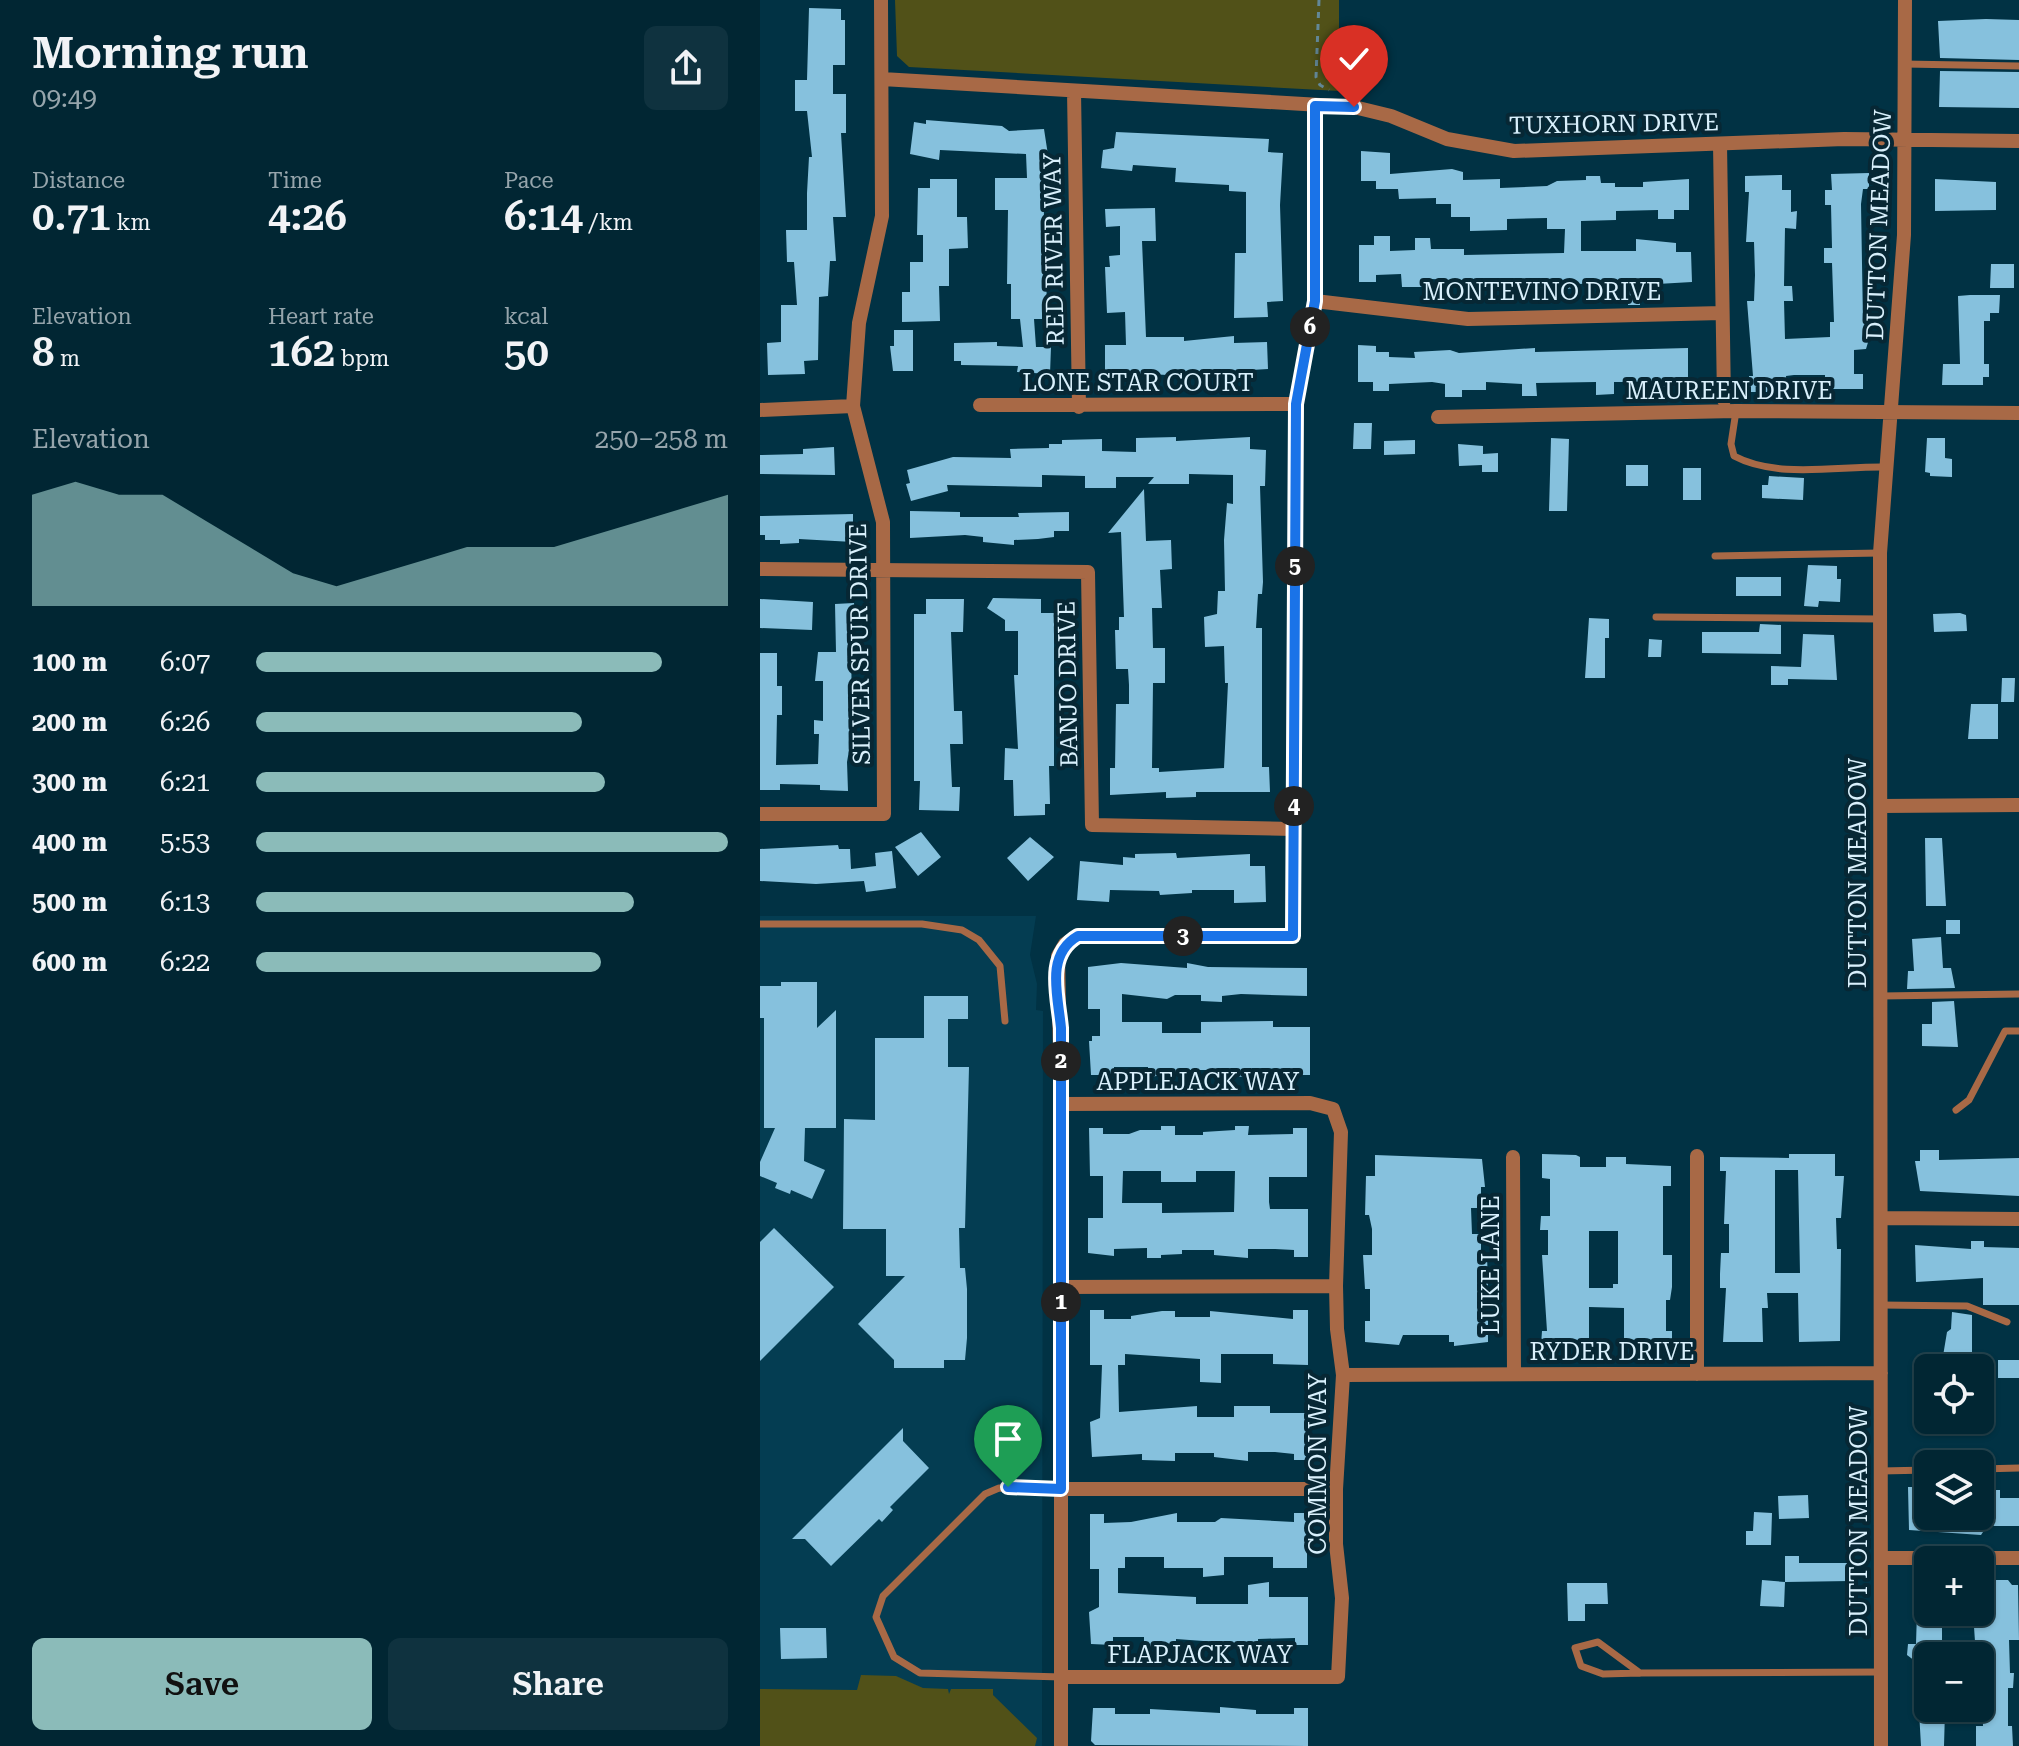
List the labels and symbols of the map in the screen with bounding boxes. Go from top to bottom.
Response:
pin [1320,25,1388,107]
street label: TUXHORN DRIVE [1509,108,1719,140]
street label: DUTTON MEADOW [1861,109,1897,341]
street label: RED RIVER WAY [1038,152,1070,346]
street label: MONTEVINO DRIVE [1423,278,1661,306]
pin: 6 [1290,307,1330,347]
street label: LONE STAR COURT [1022,369,1254,397]
street label: MAUREEN DRIVE [1625,377,1833,405]
street label: SILVER SPUR DRIVE [844,523,876,765]
pin: 5 [1275,546,1315,586]
street label: BANJO DRIVE [1053,601,1083,767]
street label: DUTTON MEADOW [1844,757,1872,988]
pin: 4 [1274,786,1314,826]
pin: 3 [1163,916,1203,956]
pin: 2 [1041,1041,1081,1081]
street label: APPLEJACK WAY [1097,1068,1300,1096]
street label: LUKE LANE [1477,1195,1505,1335]
pin: 1 [1041,1282,1081,1322]
street label: RYDER DRIVE [1529,1338,1695,1366]
street label: COMMON WAY [1304,1373,1332,1555]
pin [974,1405,1042,1487]
street label: DUTTON MEADOW [1845,1405,1873,1636]
street label: FLAPJACK WAY [1107,1641,1293,1669]

